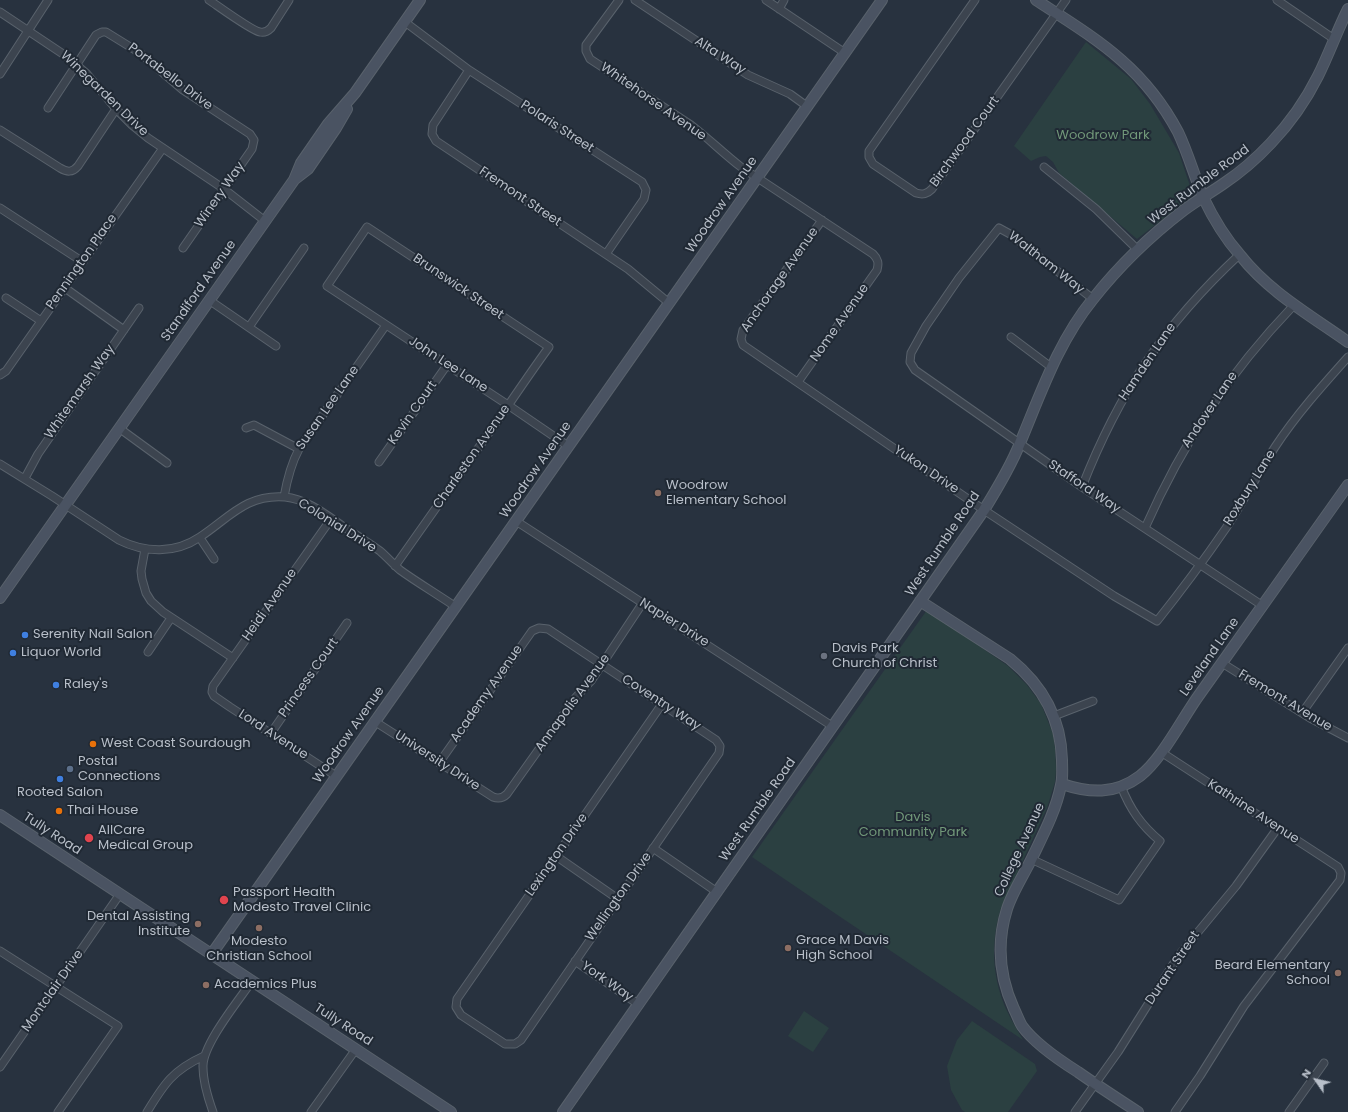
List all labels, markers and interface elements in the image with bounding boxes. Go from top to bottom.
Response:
street label: Alta Way [692,34,748,78]
street label: Portabello Drive [125,40,215,114]
street label: Winegarden Drive [57,48,151,140]
street label: Whitehorse Avenue [597,60,709,144]
street label: Birchwood Court [927,94,1003,190]
street label: Polaris Street [517,98,597,156]
park label: Woodrow Park [1056,128,1150,144]
street label: West Rumble Road [1145,142,1253,228]
street label: Woodrow Avenue [683,154,761,256]
street label: Winery Way [192,159,248,231]
street label: Fremont Street [476,164,564,230]
street label: Pennington Place [43,211,121,313]
street label: Anchorage Avenue [738,225,822,335]
street label: Waltham Way [1005,228,1087,298]
street label: Standiford Avenue [158,237,240,345]
street label: Brunswick Street [410,251,506,323]
street label: Nome Avenue [807,281,873,365]
street label: Hamden Lane [1116,320,1180,404]
street label: John Lee Lane [405,334,491,396]
street label: Whitemarsh Way [42,342,118,442]
street label: Susan Lee Lane [293,363,363,453]
street label: Andover Lane [1179,369,1241,451]
street label: Kevin Court [385,378,441,448]
street label: Charleston Avenue [430,402,514,512]
street label: Woodrow Avenue [497,419,575,521]
street label: Yukon Drive [890,442,962,498]
street label: Roxbury Lane [1221,447,1279,529]
street label: Stafford Way [1045,457,1123,517]
place label: Woodrow Elementary School [666,478,787,509]
marker: Woodrow Elementary School [653,488,663,498]
street label: West Rumble Road [902,489,984,599]
street label: Colonial Drive [295,496,379,556]
street label: Heidi Avenue [239,566,301,644]
street label: Napier Drive [636,595,712,651]
street label: Leveland Lane [1177,615,1243,699]
place label: Serenity Nail Salon [33,627,153,643]
marker: Serenity Nail Salon [20,630,30,640]
street label: Princess Court [276,635,342,721]
place label: Davis Park Church of Christ [832,641,937,672]
street label: Academy Avenue [448,642,526,746]
place label: Liquor World [21,645,101,661]
marker: Liquor World [8,648,18,658]
street label: Annapolis Avenue [532,651,614,755]
marker: Davis Park Church of Christ [819,651,829,661]
street label: Fremont Avenue [1235,667,1335,735]
street label: Coventry Way [619,672,703,734]
place label: Raley's [64,677,108,693]
marker: Raley's [51,680,61,690]
street label: Woodrow Avenue [310,684,388,786]
street label: Lord Avenue [235,707,311,763]
street label: University Drive [391,728,483,794]
place label: West Coast Sourdough [101,736,251,752]
marker: West Coast Sourdough [88,739,98,749]
place label: Postal Connections [78,754,160,785]
street label: West Rumble Road [716,755,800,865]
marker: Postal Connections [65,764,75,774]
marker: Rooted Salon [55,774,65,784]
street label: Kathrine Avenue [1204,776,1302,848]
place label: Rooted Salon [17,785,103,801]
street label: College Avenue [991,801,1049,899]
place label: Thai House [67,803,138,819]
marker: Thai House [54,806,64,816]
street label: Tully Road [20,809,84,859]
park label: Davis Community Park [859,810,967,841]
street label: Lexington Drive [523,811,591,899]
place label: AllCare Medical Group [98,823,193,854]
marker: AllCare Medical Group [83,832,95,844]
street label: Wellington Drive [583,850,655,944]
place label: Passport Health Modesto Travel Clinic [233,885,371,916]
marker: Passport Health Modesto Travel Clinic [218,894,230,906]
place label: Dental Assisting Institute [87,909,190,940]
marker: Dental Assisting Institute [193,919,203,929]
marker: Modesto Christian School [254,923,264,933]
street label: Durant Street [1143,928,1203,1008]
place label: Grace M Davis High School [796,933,889,964]
place label: Modesto Christian School [206,934,312,965]
marker: Grace M Davis High School [783,943,793,953]
street label: Montclair Drive [19,947,87,1035]
street label: York Way [578,958,636,1006]
place label: Beard Elementary School [1215,958,1330,989]
marker: Beard Elementary School [1333,968,1343,978]
place label: Academics Plus [214,977,317,993]
marker: Academics Plus [201,980,211,990]
street label: Tully Road [311,1000,375,1050]
north arrow [1296,1060,1336,1100]
text: N [1297,1065,1315,1081]

